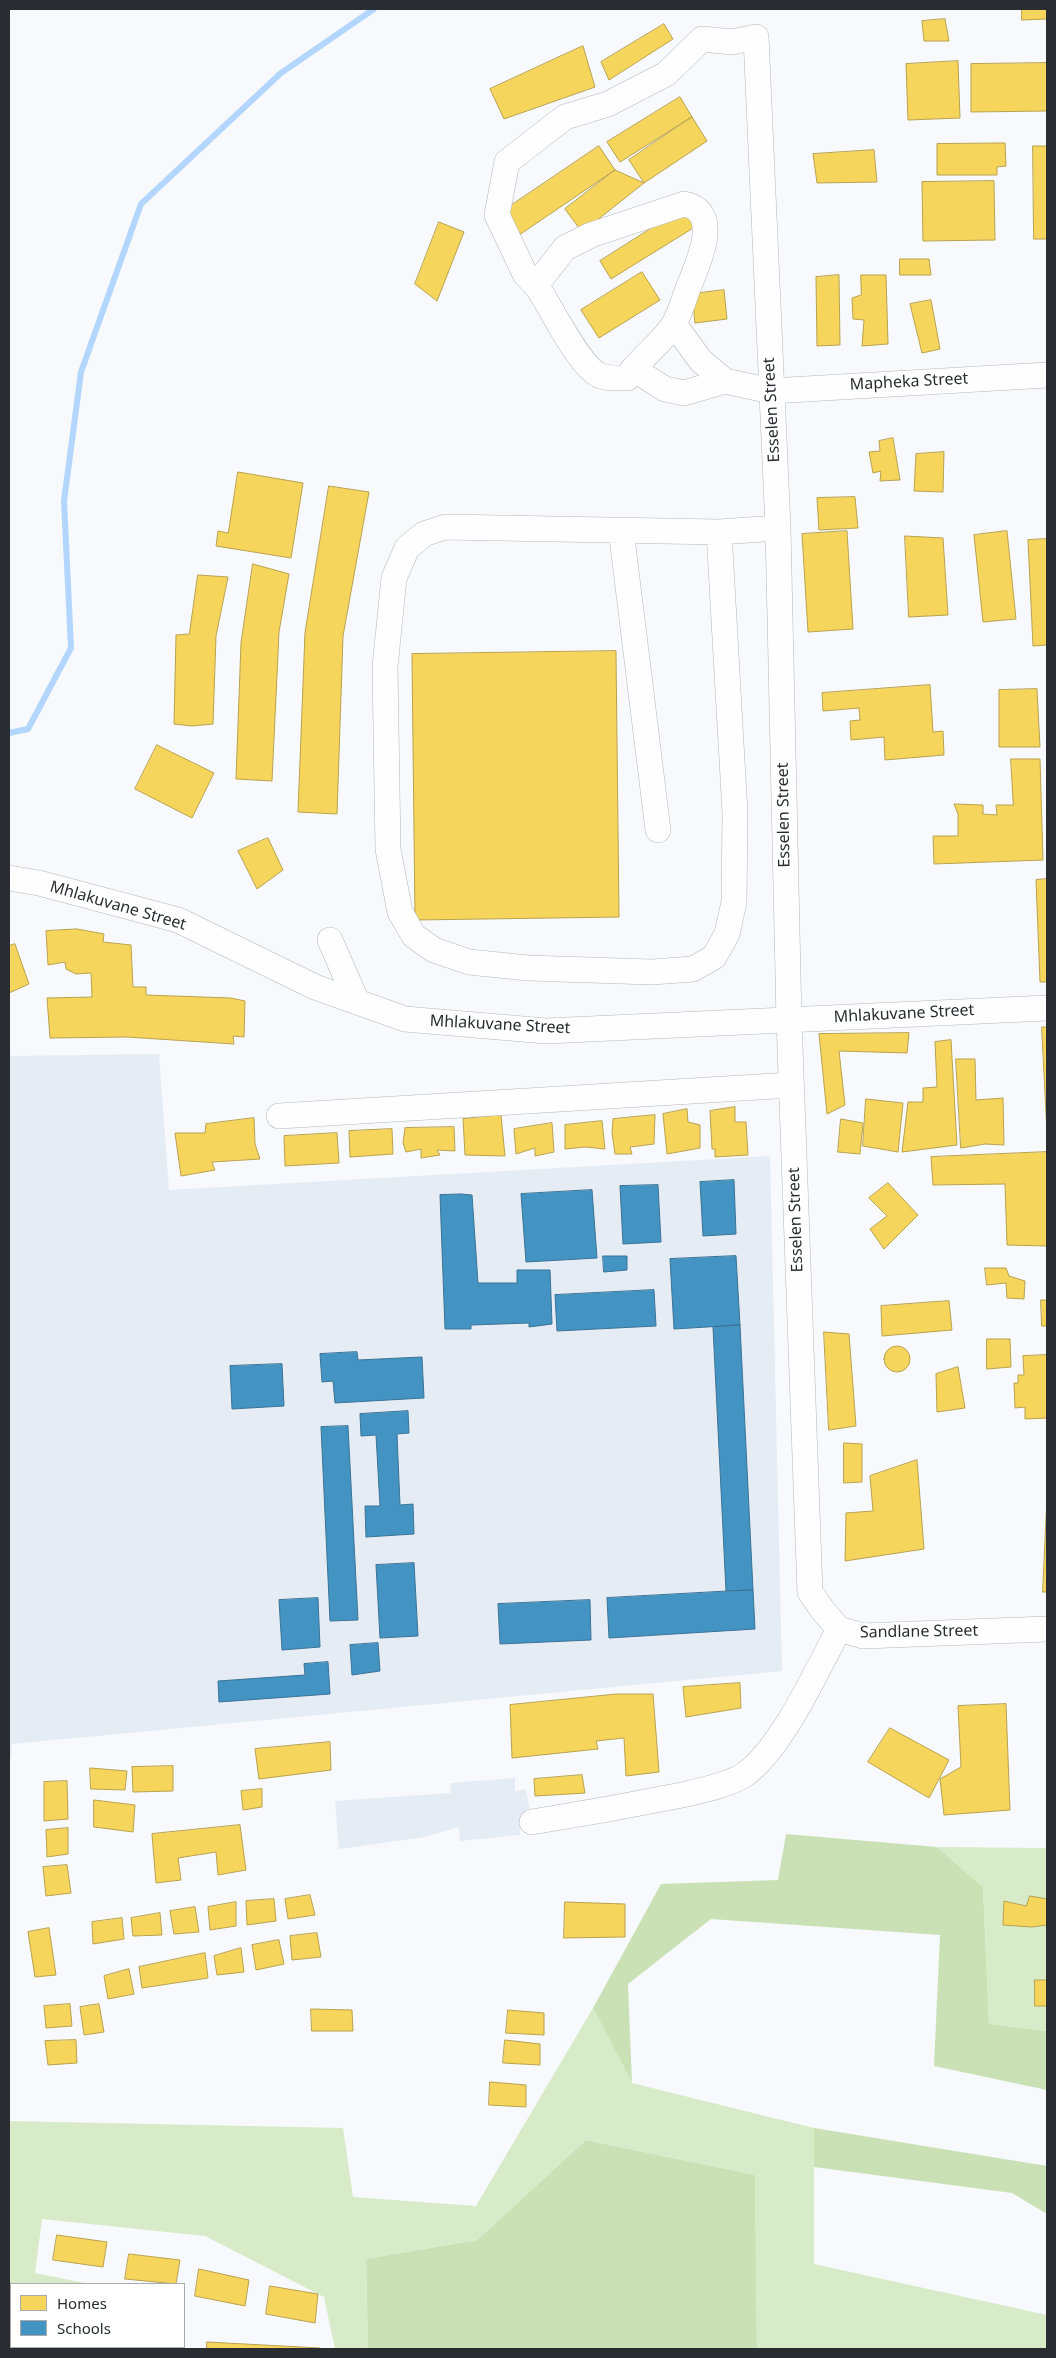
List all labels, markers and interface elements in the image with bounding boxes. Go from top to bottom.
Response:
street label: Esselen Street [760,357,784,463]
street label: Mapheka Street [849,369,969,395]
street label: Esselen Street [773,762,795,868]
street label: Mhlakuvane Street [48,877,188,935]
street label: Mhlakuvane Street [833,1001,975,1027]
street label: Mhlakuvane Street [429,1012,571,1038]
street label: Esselen Street [785,1167,807,1273]
street label: Sandlane Street [860,1621,978,1643]
legend [10,2283,185,2348]
text: Homes [57,2293,107,2313]
text: Schools [57,2318,111,2338]

